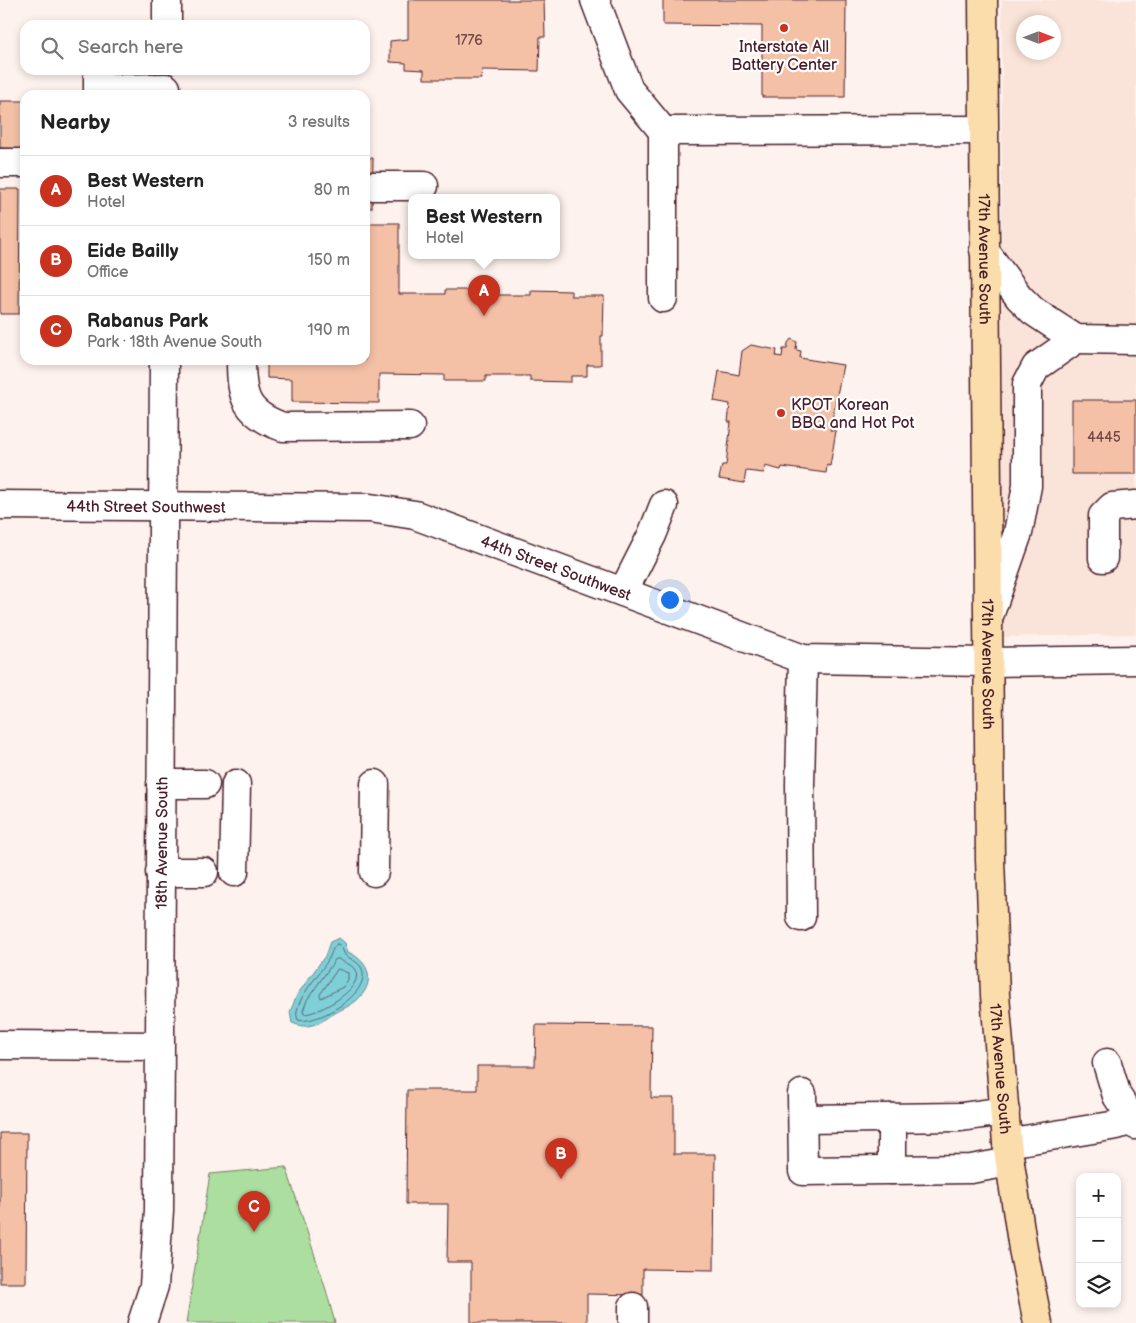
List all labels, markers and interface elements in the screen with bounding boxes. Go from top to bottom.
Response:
north arrow [1016,15,1061,60]
search box [20,20,370,75]
marker: Interstate All Battery Center [778,22,790,34]
house number: 1776 [455,32,483,49]
icon: search [38,34,66,62]
text: Search here [78,36,183,59]
place label: Interstate All Battery Center [731,38,837,75]
text: Nearby [40,110,110,135]
text: 3 results [288,113,350,132]
text: Best Western [87,170,204,193]
text: A [51,181,61,200]
text: 80 m [314,181,350,200]
text: Hotel [87,193,125,212]
street label: 17th Avenue South [974,193,994,325]
popup [408,194,560,259]
text: Best Western [425,206,543,229]
text: Hotel [425,229,464,248]
text: Eide Bailly [87,240,178,263]
text: B [50,251,62,270]
text: 150 m [308,251,350,270]
text: Office [87,263,129,282]
pin: A [468,275,500,316]
text: Rabanus Park [87,310,208,333]
text: C [50,321,62,340]
text: 190 m [308,321,350,340]
text: Park · 18th Avenue South [87,333,262,352]
place label: KPOT Korean BBQ and Hot Pot [791,396,914,433]
marker: KPOT Korean BBQ and Hot Pot [775,407,787,419]
house number: 4445 [1087,429,1121,446]
street label: 44th Street Southwest [66,498,226,518]
street label: 44th Street Southwest [477,532,634,605]
your location [657,587,683,613]
street label: 17th Avenue South [977,598,997,730]
street label: 18th Avenue South [153,777,173,909]
street label: 17th Avenue South [985,1003,1014,1135]
pin: B [545,1138,577,1179]
map controls [1076,1173,1121,1308]
button: + [1076,1173,1121,1218]
pin: C [238,1191,270,1232]
button: − [1076,1218,1121,1263]
button: layers [1076,1263,1121,1308]

